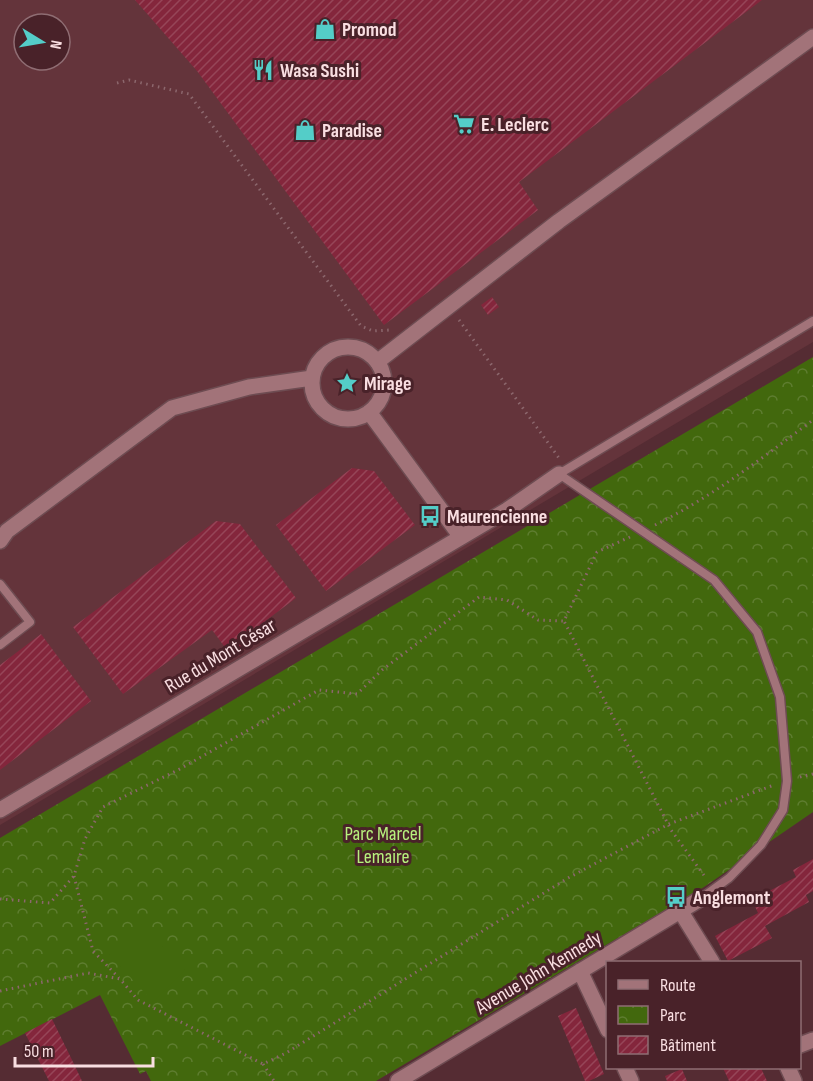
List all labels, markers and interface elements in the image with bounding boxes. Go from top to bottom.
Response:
north arrow [12,12,72,72]
shop icon: Promod [313,17,337,41]
place label: Promod [342,18,396,42]
text: N [45,39,65,51]
restaurant icon: Wasa Sushi [251,58,275,82]
place label: Wasa Sushi [280,59,359,83]
supermarket icon: E. Leclerc [452,112,476,136]
place label: E. Leclerc [481,113,549,137]
shop icon: Paradise [293,118,317,142]
place label: Paradise [322,119,382,143]
place icon: Mirage [335,371,359,395]
place label: Mirage [364,372,412,396]
bus stop icon: Maurencienne [418,504,442,528]
place label: Maurencienne [447,505,547,529]
street label: Rue du Mont César [161,613,280,698]
park label: Parc Marcel Lemaire [344,822,422,869]
bus stop icon: Anglemont [664,885,688,909]
place label: Anglemont [692,886,771,910]
street label: Avenue John Kennedy [470,926,606,1020]
legend [606,961,801,1069]
text: Route [660,975,696,996]
text: Parc [660,1005,686,1026]
scale bar [15,1030,153,1068]
text: Bâtiment [660,1035,716,1056]
text: 50 m [24,1041,54,1062]

